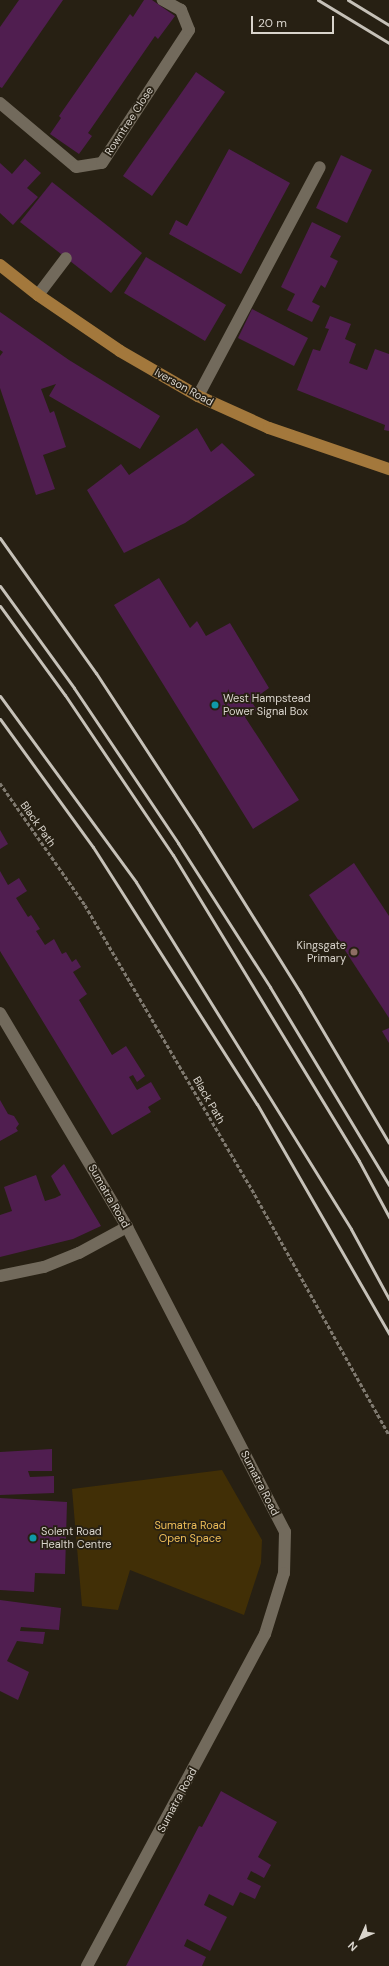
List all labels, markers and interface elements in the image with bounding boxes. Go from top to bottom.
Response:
scale bar [253,8,336,34]
text: 20 m [258,15,287,31]
street label: Rowntree Close [102,84,156,158]
street label: Iverson Road [152,365,216,409]
place label: West Hampstead Power Signal Box [223,692,311,718]
marker: West Hampstead Power Signal Box [210,700,220,710]
street label: Black Path [18,799,58,849]
place label: Kingsgate Primary [297,939,346,965]
marker: Kingsgate Primary [349,947,359,957]
street label: Black Path [190,1074,228,1126]
street label: Sumatra Road [85,1162,133,1230]
street label: Sumatra Road [238,1448,282,1518]
park label: Sumatra Road Open Space [154,1519,226,1545]
place label: Solent Road Health Centre [41,1525,112,1551]
marker: Solent Road Health Centre [28,1533,38,1543]
street label: Sumatra Road [154,1765,200,1835]
north arrow [341,1918,381,1958]
text: N [345,1939,360,1954]

